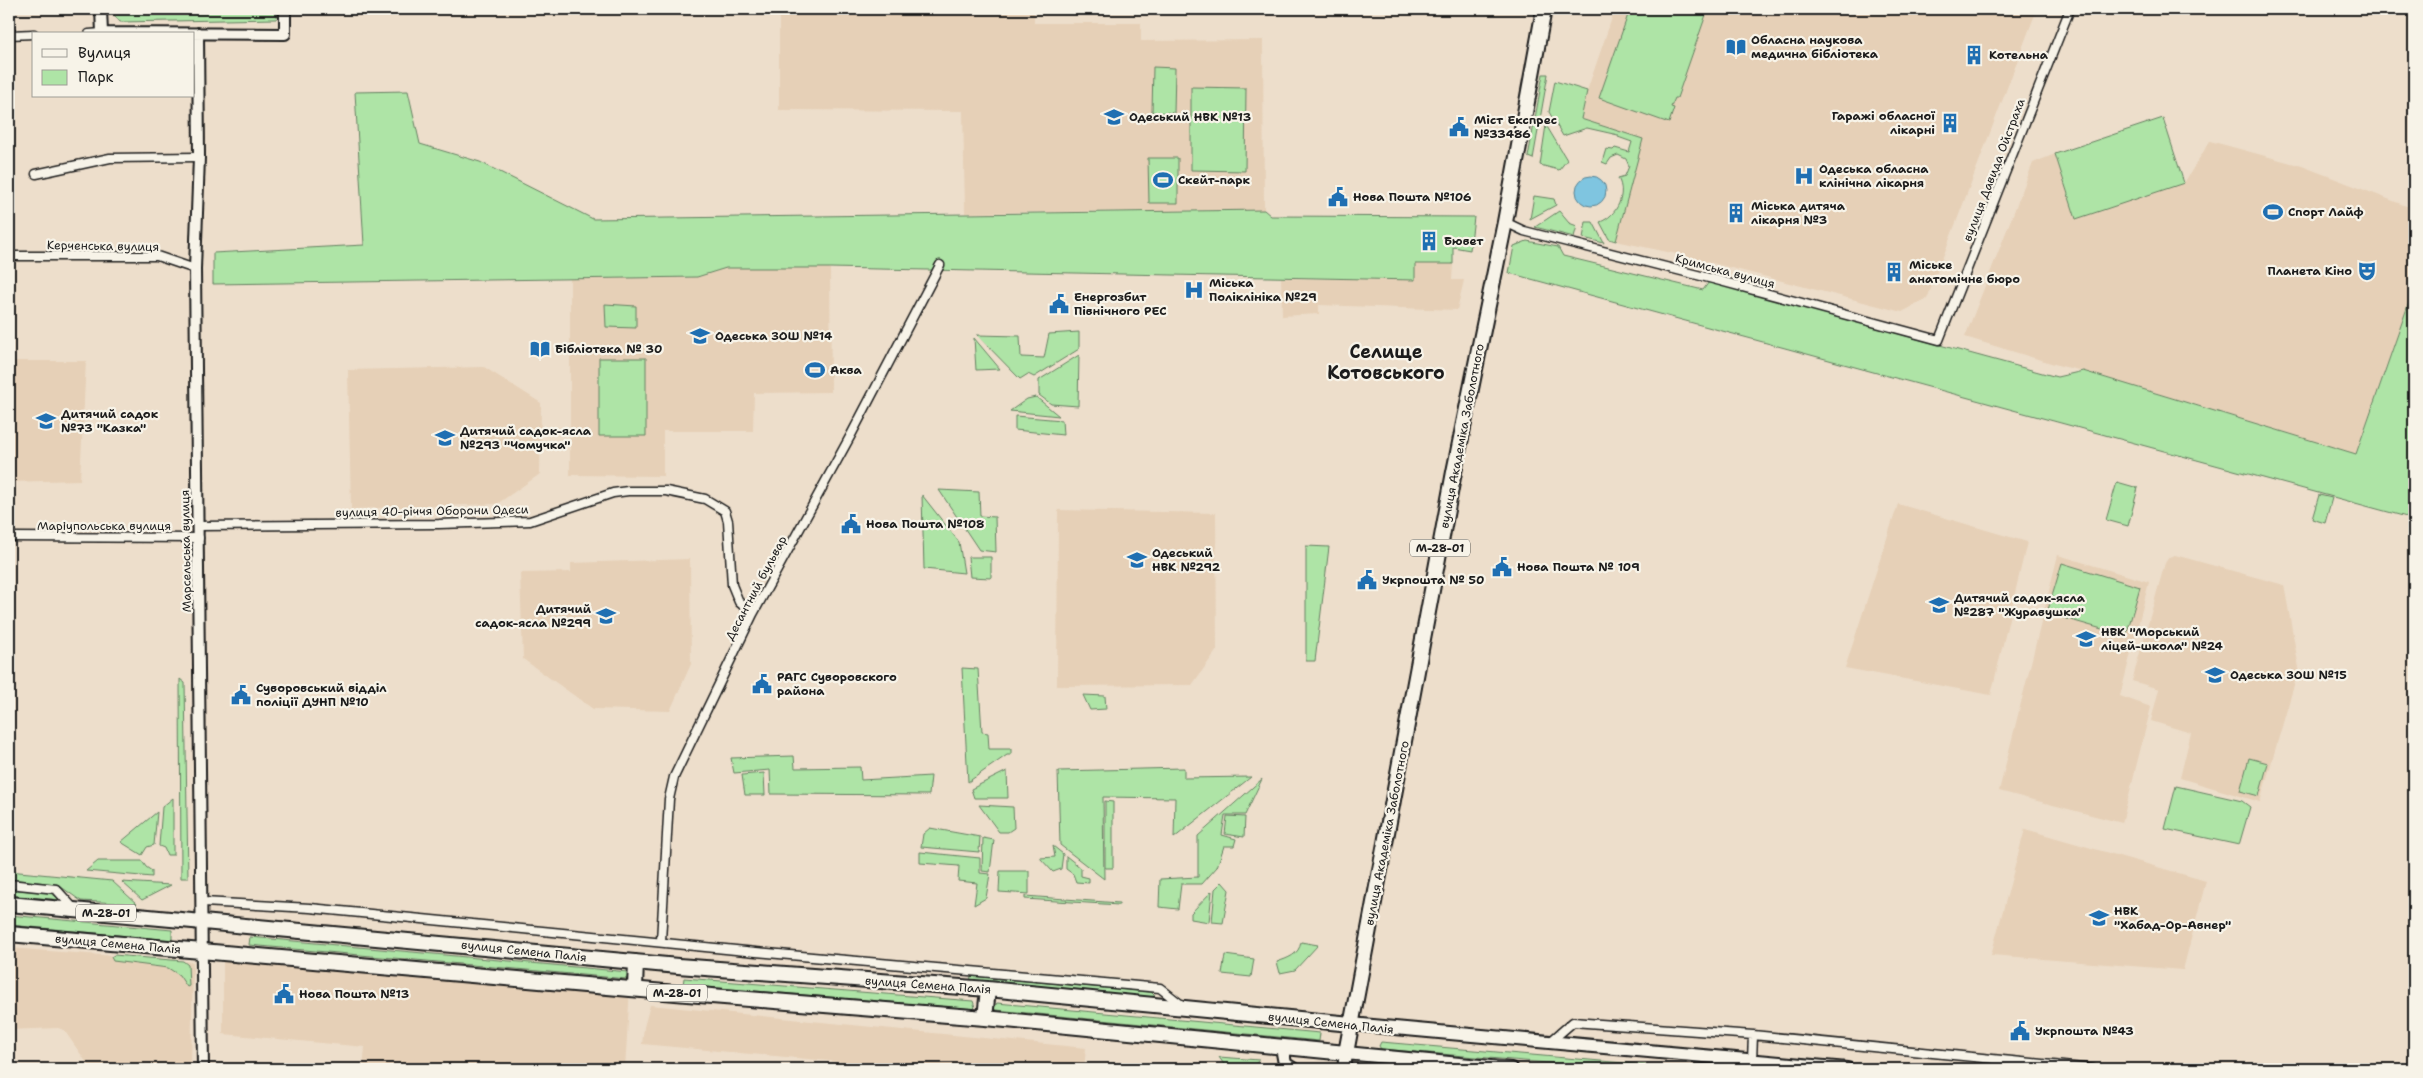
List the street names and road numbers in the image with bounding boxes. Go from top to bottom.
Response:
street label: вулиця Давида Ойстраха [1959,96,2029,244]
street label: Керченська вулиця [47,237,159,255]
street label: Кримська вулиця [1673,250,1777,292]
street label: вулиця Академіка Заболотного [1436,342,1488,530]
street label: Марсельська вулиця [177,490,195,612]
street label: вулиця 40-річчя Оборони Одеси [335,501,529,521]
street label: Маріупольська вулиця [37,518,171,534]
street label: Десантний бульвар [722,533,790,643]
road number: М-28-01 [1410,540,1470,556]
street label: вулиця Академіка Заболотного [1361,739,1413,927]
road number: М-28-01 [76,904,136,921]
street label: вулиця Семена Палія [54,931,182,957]
street label: вулиця Семена Палія [460,936,588,966]
street label: вулиця Семена Палія [864,973,992,997]
road number: М-28-01 [647,984,707,1001]
street label: вулиця Семена Палія [1267,1008,1395,1038]

